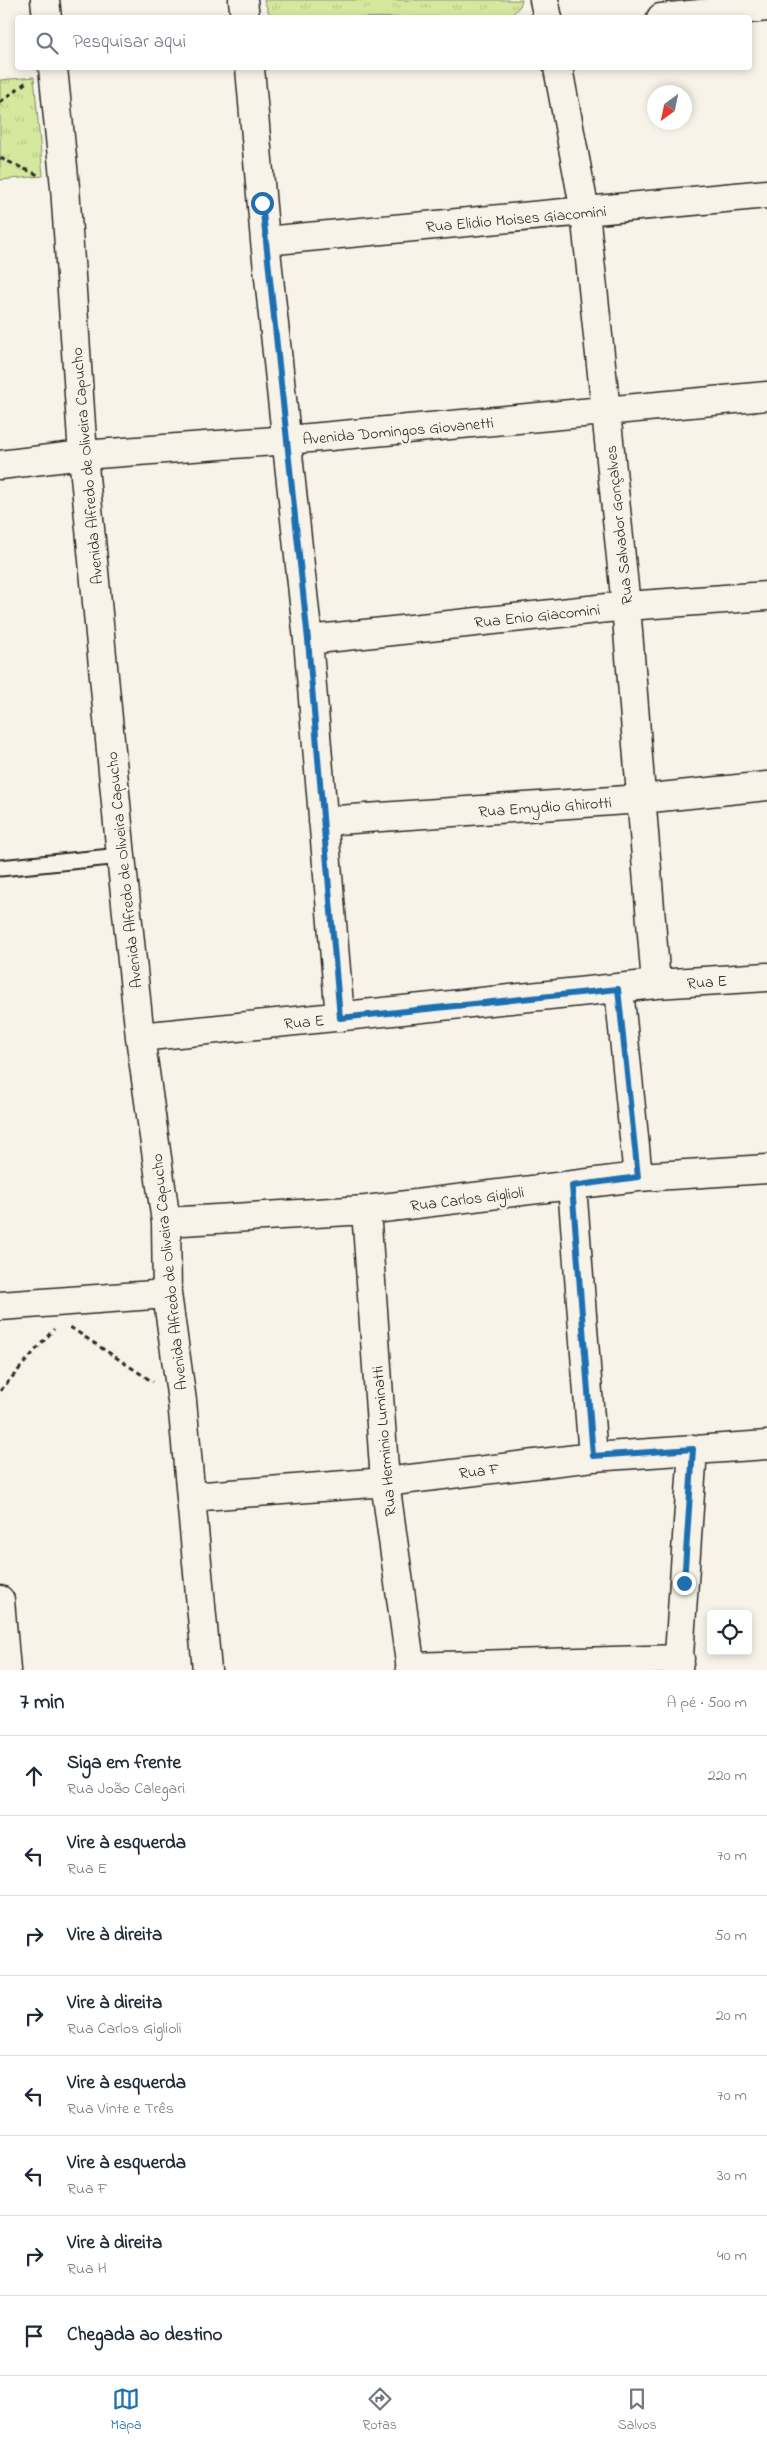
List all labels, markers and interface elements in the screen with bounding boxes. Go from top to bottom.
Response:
search box [15,15,752,70]
icon: search [33,29,61,57]
text: Pesquisar aqui [73,29,186,56]
north arrow [647,85,692,130]
route start [251,192,274,215]
street label: Rua Elidio Moises Giacomini [425,200,608,240]
street label: Avenida Alfredo de Oliveira Capucho [66,346,110,585]
street label: Avenida Domingos Giovanetti [302,412,495,452]
street label: Rua Salvador Gonçalves [600,444,640,606]
street label: Rua Enio Giacomini [473,598,601,636]
street label: Avenida Alfredo de Oliveira Capucho [101,750,149,989]
street label: Rua Emydio Ghirotti [478,791,613,825]
street label: Rua E [686,970,728,996]
street label: Rua E [283,1009,325,1037]
street label: Avenida Alfredo de Oliveira Capucho [146,1152,194,1391]
street label: Rua Carlos Giglioli [409,1181,526,1219]
street label: Rua Herminio Luminatti [366,1365,404,1517]
street label: Rua F [457,1458,502,1486]
route end [673,1572,696,1595]
map controls [707,1610,752,1655]
button: locate [707,1610,752,1655]
text: 7 min [20,1688,64,1718]
text: A pé · 500 m [666,1691,747,1715]
text: Siga em frente [67,1750,181,1777]
icon: ahead [20,1762,48,1790]
text: 220 m [708,1764,747,1788]
text: Rua João Calegari [67,1777,185,1801]
text: Vire à esquerda [67,1830,186,1857]
icon: left [20,1842,48,1870]
text: 70 m [717,1844,747,1868]
text: Rua E [67,1857,107,1881]
icon: right [20,1922,48,1950]
text: Vire à direita [67,1922,162,1949]
text: 50 m [715,1924,747,1948]
text: Vire à direita [67,1990,162,2017]
icon: right [20,2002,48,2030]
text: 20 m [716,2004,747,2028]
text: Rua Carlos Giglioli [67,2017,182,2041]
text: Vire à esquerda [67,2070,186,2097]
icon: left [20,2082,48,2110]
text: 70 m [717,2084,747,2108]
text: Rua Vinte e Três [67,2097,174,2121]
text: Vire à esquerda [67,2150,186,2177]
icon: left [20,2162,48,2190]
text: 30 m [717,2164,747,2188]
text: Rua F [67,2177,108,2201]
text: Vire à direita [67,2230,162,2257]
icon: right [20,2242,48,2270]
text: 40 m [717,2244,747,2268]
text: Rua H [67,2257,107,2281]
icon: arrive [20,2322,48,2350]
text: Chegada ao destino [67,2322,222,2349]
tab: Mapa [110,2385,142,2436]
tab: Rotas [363,2385,397,2436]
tab: Salvos [618,2385,657,2436]

